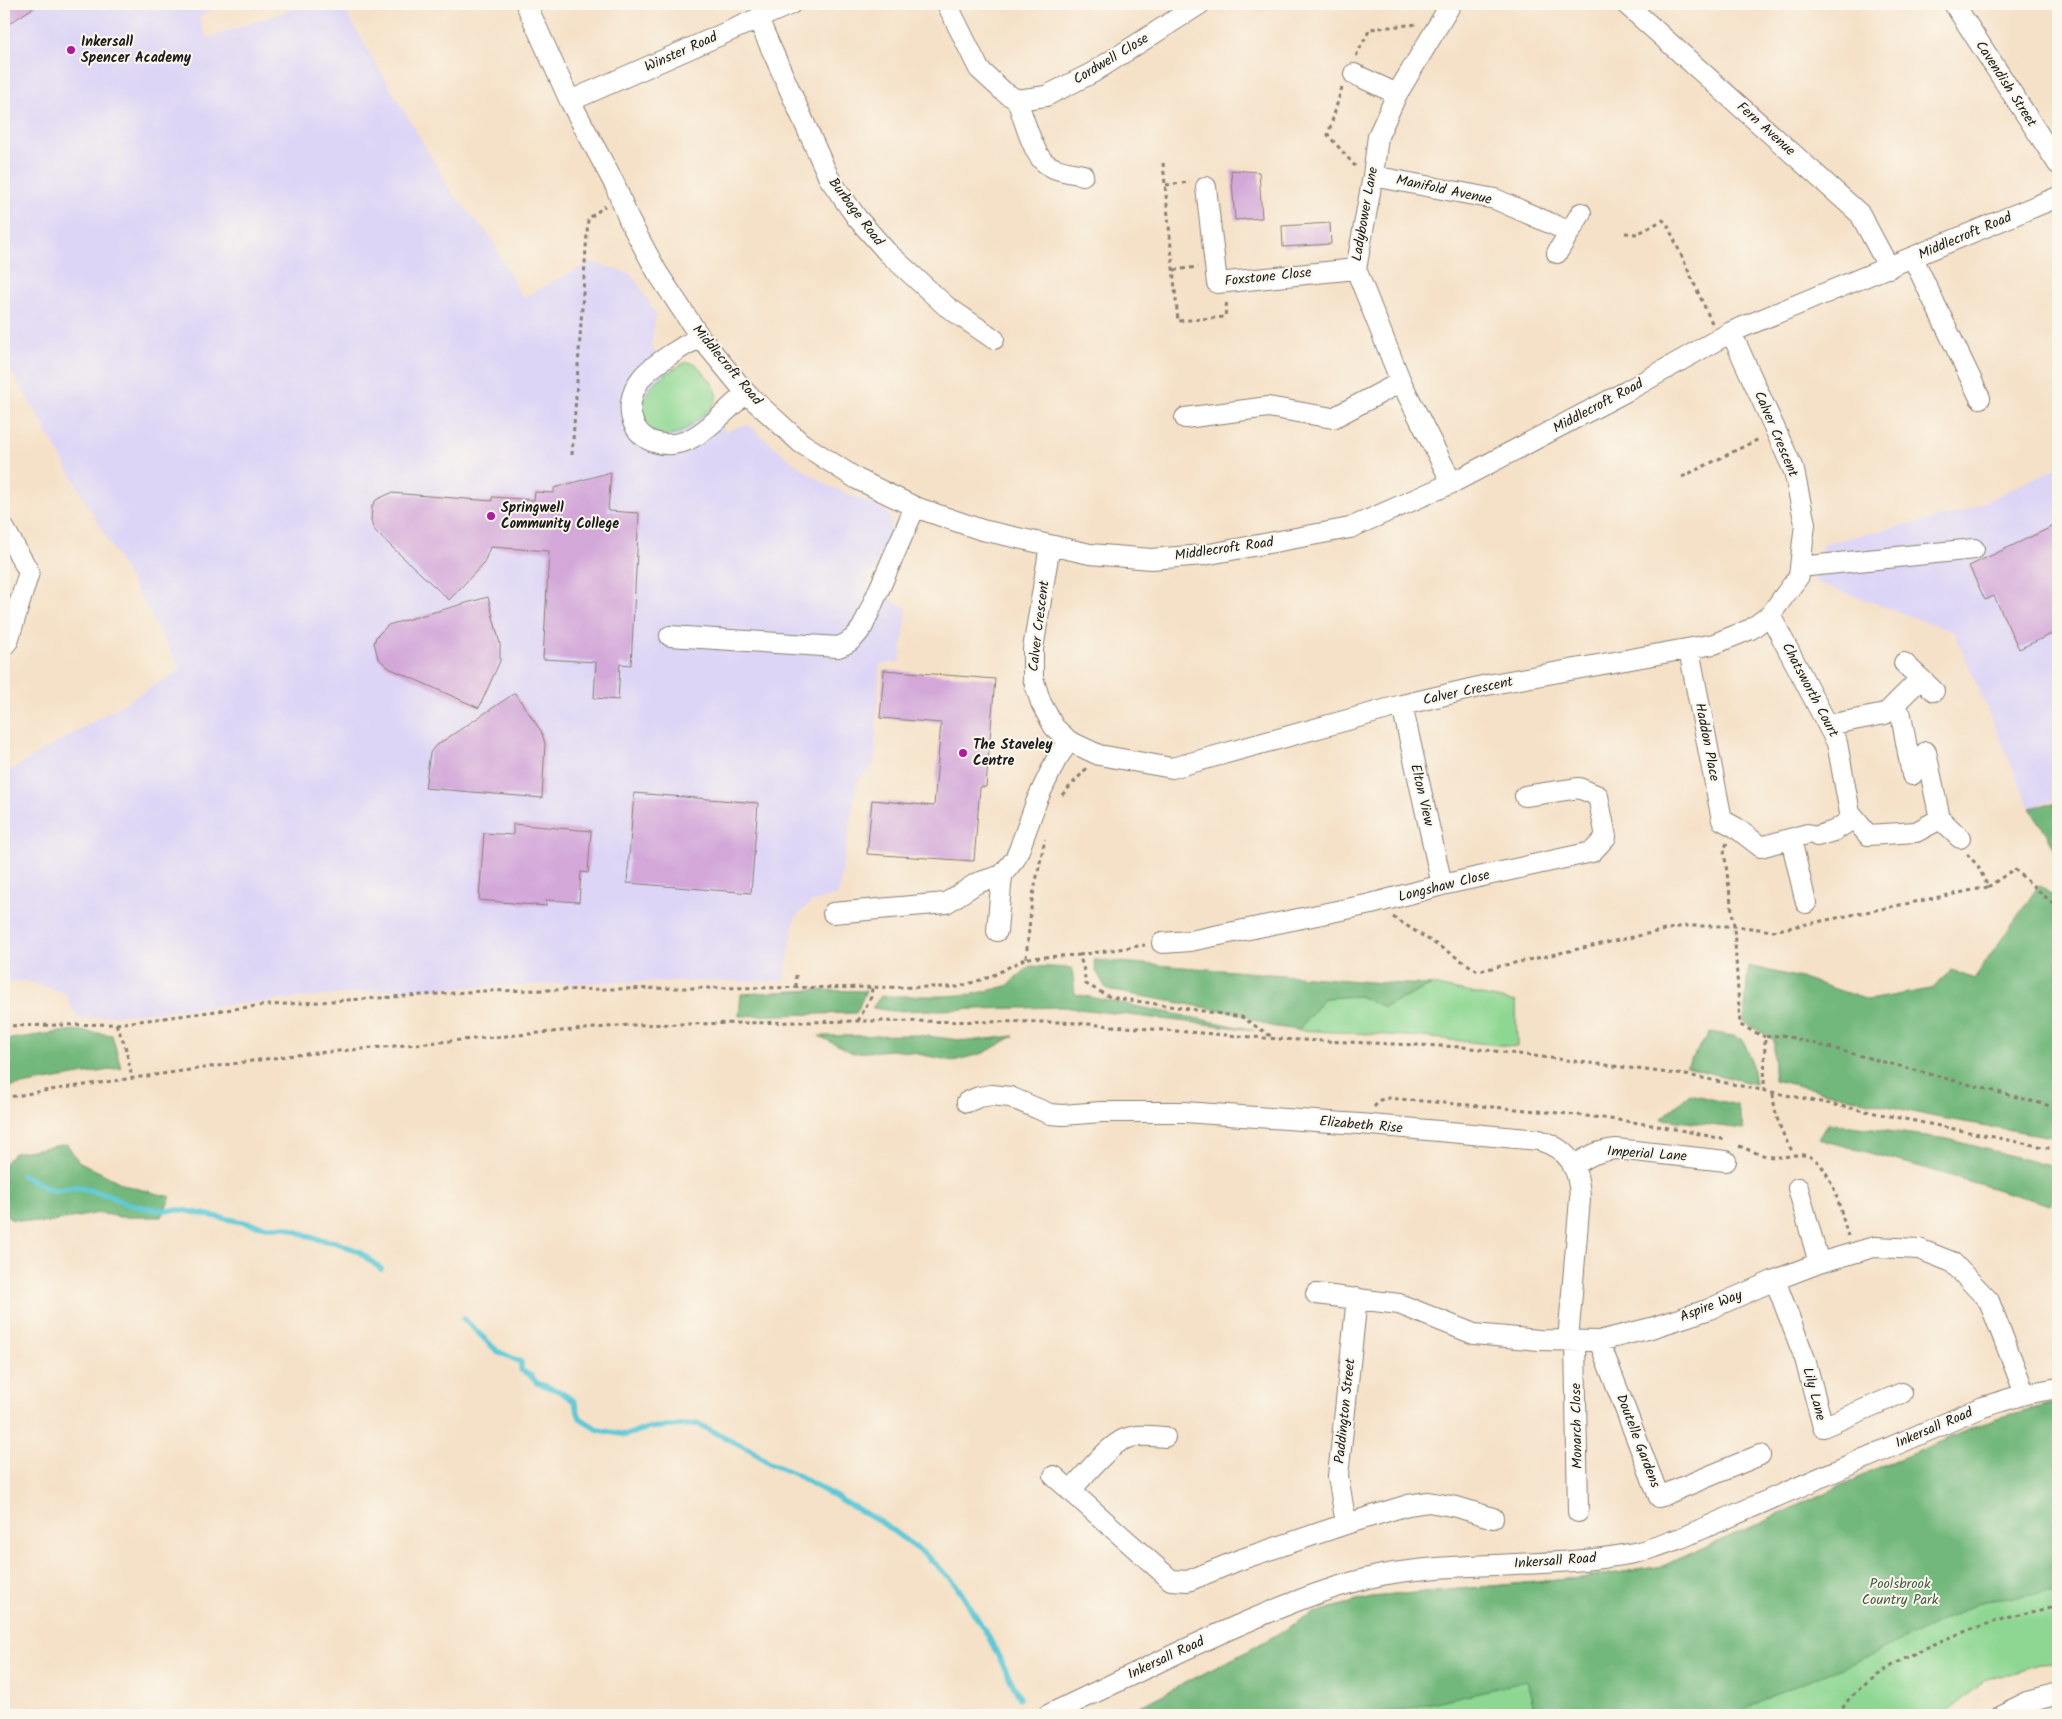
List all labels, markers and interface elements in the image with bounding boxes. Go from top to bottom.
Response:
street label: Winster Road [641,26,722,78]
street label: Cordwell Close [1069,27,1154,90]
place label: Inkersall Spencer Academy [81,31,192,69]
street label: Cavendish Street [1970,36,2043,132]
marker: Inkersall Spencer Academy [65,44,77,56]
street label: Fern Avenue [1732,97,1801,162]
street label: Ladybower Lane [1346,164,1384,263]
street label: Manifold Avenue [1394,169,1495,211]
street label: Burbage Road [823,173,890,252]
street label: Middlecroft Road [1915,206,2016,266]
street label: Foxstone Close [1224,261,1313,292]
street label: Middlecroft Road [687,320,768,411]
street label: Middlecroft Road [1549,372,1648,439]
street label: Calver Crescent [1748,388,1804,481]
place label: Springwell Community College [501,497,619,535]
marker: Springwell Community College [485,510,497,522]
street label: Middlecroft Road [1173,531,1276,567]
street label: Calver Crescent [1023,579,1056,673]
street label: Chatsworth Court [1776,639,1844,742]
street label: Calver Crescent [1421,671,1516,711]
street label: Haddon Place [1689,701,1726,784]
place label: The Staveley Centre [973,734,1053,772]
marker: The Staveley Centre [957,747,969,759]
street label: Elton View [1404,762,1440,829]
street label: Longshaw Close [1396,864,1493,908]
street label: Elizabeth Rise [1318,1110,1404,1140]
street label: Imperial Lane [1606,1140,1688,1168]
street label: Aspire Way [1677,1284,1746,1328]
street label: Paddington Street [1329,1357,1362,1465]
street label: Lily Lane [1796,1365,1832,1424]
street label: Monarch Close [1565,1382,1589,1469]
street label: Doutelle Gardens [1610,1391,1666,1491]
street label: Inkersall Road [1892,1401,1977,1454]
street label: Inkersall Road [1513,1547,1598,1575]
park label: Poolsbrook Country Park [1862,1573,1939,1611]
street label: Inkersall Road [1124,1630,1209,1685]

